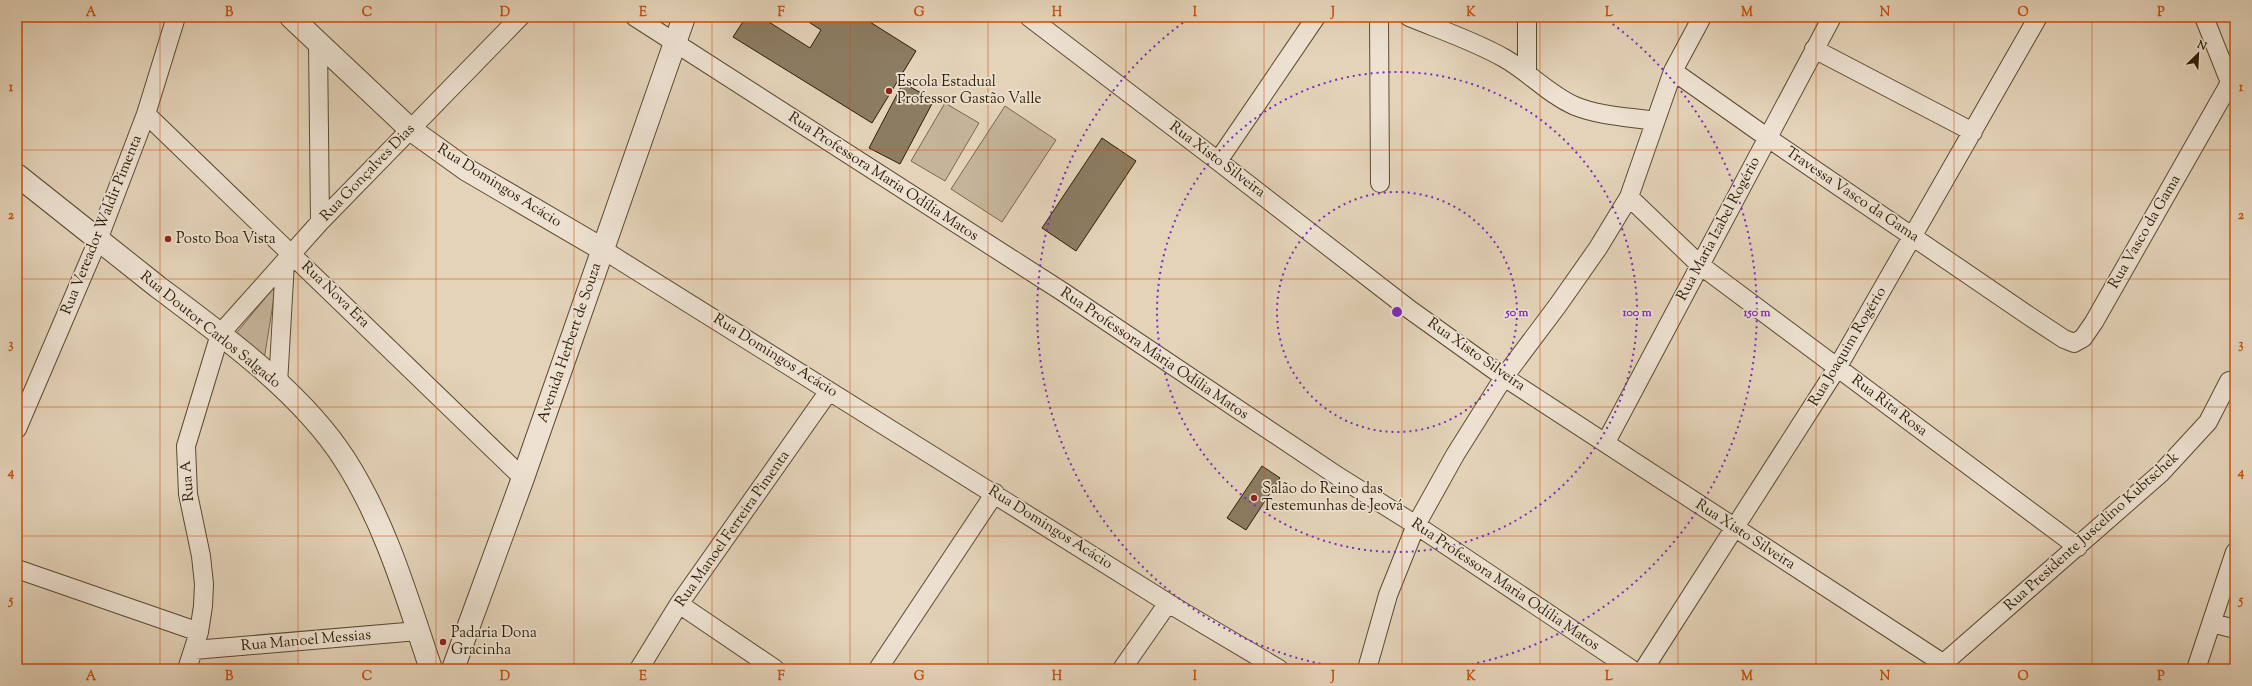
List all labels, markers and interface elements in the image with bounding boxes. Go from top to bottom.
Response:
text: A [86,4,97,22]
text: B [225,4,234,22]
text: C [362,4,372,22]
text: D [500,4,510,22]
text: E [639,4,647,22]
text: F [777,4,785,22]
text: G [914,4,925,22]
text: H [1052,4,1063,22]
text: I [1193,4,1198,22]
text: J [1330,4,1335,22]
text: K [1466,4,1476,22]
text: L [1605,4,1613,22]
text: M [1741,4,1753,22]
text: N [1880,4,1891,22]
text: O [2017,4,2029,22]
text: P [2157,4,2165,22]
north arrow [2178,34,2218,74]
text: N [2193,36,2209,55]
place label: Escola Estadual Professor Gastão Valle [897,72,1041,110]
text: 1 [9,79,14,97]
text: 1 [2239,79,2244,97]
marker: Escola Estadual Professor Gastão Valle [884,86,894,96]
street label: Rua Professora Maria Odília Matos [784,107,982,247]
street label: Rua Xisto Silveira [1165,117,1269,203]
street label: Rua Gonçalves Dias [316,119,420,226]
street label: Rua Vereador Waldir Pimenta [56,132,148,318]
street label: Rua Domingos Acácio [433,139,565,233]
street label: Travessa Vasco da Gama [1781,142,1923,248]
street label: Rua Maria Izabel Rogério [1672,153,1766,305]
street label: Rua Vasco da Gama [2104,171,2186,293]
text: 2 [8,207,15,225]
text: 2 [2238,207,2245,225]
place label: Posto Boa Vista [176,229,276,250]
marker: Posto Boa Vista [163,234,173,244]
street label: Rua Nova Era [296,257,374,333]
street label: Avenida Herbert de Souza [533,260,607,426]
street label: Rua Doutor Carlos Salgado [135,266,285,394]
street label: Rua Professora Maria Odília Matos [1056,283,1252,425]
street label: Rua Joaquim Rogério [1804,283,1892,411]
text: 50 m [1505,304,1529,322]
text: 100 m [1621,304,1652,322]
text: 150 m [1742,304,1771,322]
centre of rings [1390,305,1404,319]
street label: Rua Domingos Acácio [709,309,841,403]
street label: Rua Xisto Silveira [1423,313,1529,397]
text: 3 [8,336,14,354]
text: 3 [2238,336,2244,354]
street label: Rua Rita Rosa [1846,370,1932,442]
street label: Rua Manoel Ferreira Pimenta [671,446,795,612]
street label: Rua Presidente Juscelino Kubtschek [2000,448,2184,616]
street label: Rua A [176,460,200,502]
text: 4 [7,464,15,482]
text: 4 [2237,464,2245,482]
place label: Salão do Reino das Testemunhas de Jeová [1262,479,1403,517]
street label: Rua Domingos Acácio [984,481,1116,575]
marker: Salão do Reino das Testemunhas de Jeová [1249,493,1259,503]
street label: Rua Xisto Silveira [1691,495,1799,575]
street label: Rua Professora Maria Odília Matos [1407,514,1603,656]
text: 5 [8,592,14,610]
text: 5 [2238,592,2244,610]
place label: Padaria Dona Gracinha [451,623,537,661]
street label: Rua Manoel Messias [240,625,372,657]
marker: Padaria Dona Gracinha [438,637,448,647]
text: A [86,668,97,686]
text: B [225,668,234,686]
text: C [362,668,372,686]
text: D [500,668,510,686]
text: E [639,668,647,686]
text: F [777,668,785,686]
text: G [914,668,925,686]
text: H [1052,668,1063,686]
text: I [1193,668,1198,686]
text: J [1330,668,1335,686]
text: K [1466,668,1476,686]
text: L [1605,668,1613,686]
text: M [1741,668,1753,686]
text: N [1880,668,1891,686]
text: O [2017,668,2029,686]
text: P [2157,668,2165,686]

